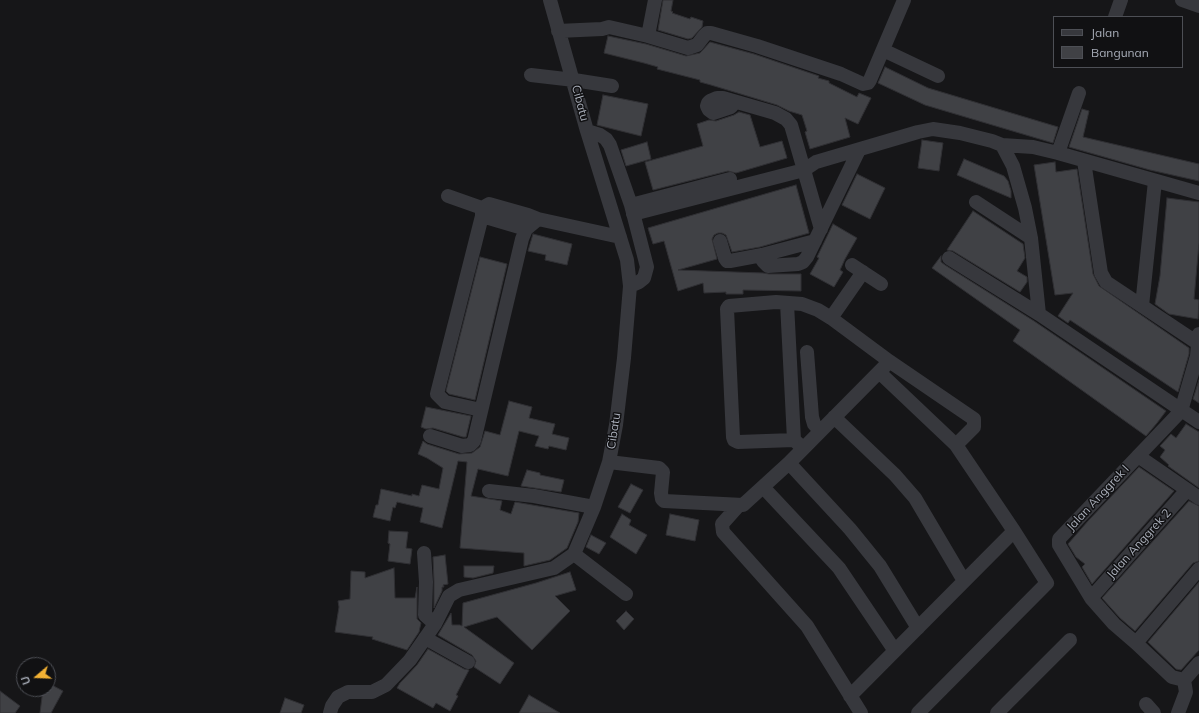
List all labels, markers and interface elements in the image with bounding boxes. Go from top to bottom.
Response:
legend [1053,16,1183,68]
text: Jalan [1091,25,1119,40]
text: Bangunan [1091,45,1149,60]
street label: Cibatu [568,83,592,123]
street label: Cibatu [604,412,624,450]
street label: Jalan Anggrek I [1064,462,1132,534]
street label: Jalan Anggrek 2 [1104,506,1174,582]
north arrow [16,657,56,697]
text: U [18,674,34,687]

